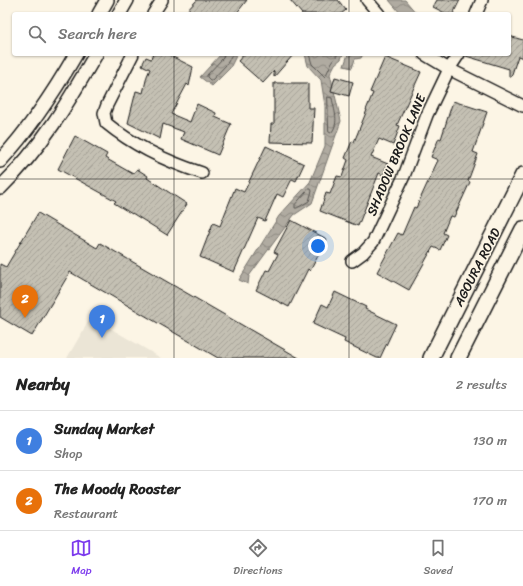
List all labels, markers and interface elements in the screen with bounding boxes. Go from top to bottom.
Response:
search box [12,12,511,56]
text: Search here [58,21,137,47]
icon: search [26,23,48,45]
street label: SHADOW BROOK LANE [360,90,432,220]
street label: AGOURA ROAD [447,223,507,311]
your location [308,236,328,256]
pin: 2 [12,285,38,318]
pin: 1 [89,305,115,338]
text: Nearby [16,369,70,399]
text: 2 results [456,373,507,396]
text: Sunday Market [54,416,154,442]
text: 1 [26,429,32,452]
text: 130 m [473,429,507,452]
text: Shop [54,442,82,465]
text: The Moody Rooster [54,476,180,502]
text: 2 [25,489,33,512]
text: 170 m [472,489,507,512]
text: Restaurant [54,502,118,525]
tab: Map [70,537,92,580]
tab: Directions [233,537,283,580]
tab: Saved [424,537,453,580]

